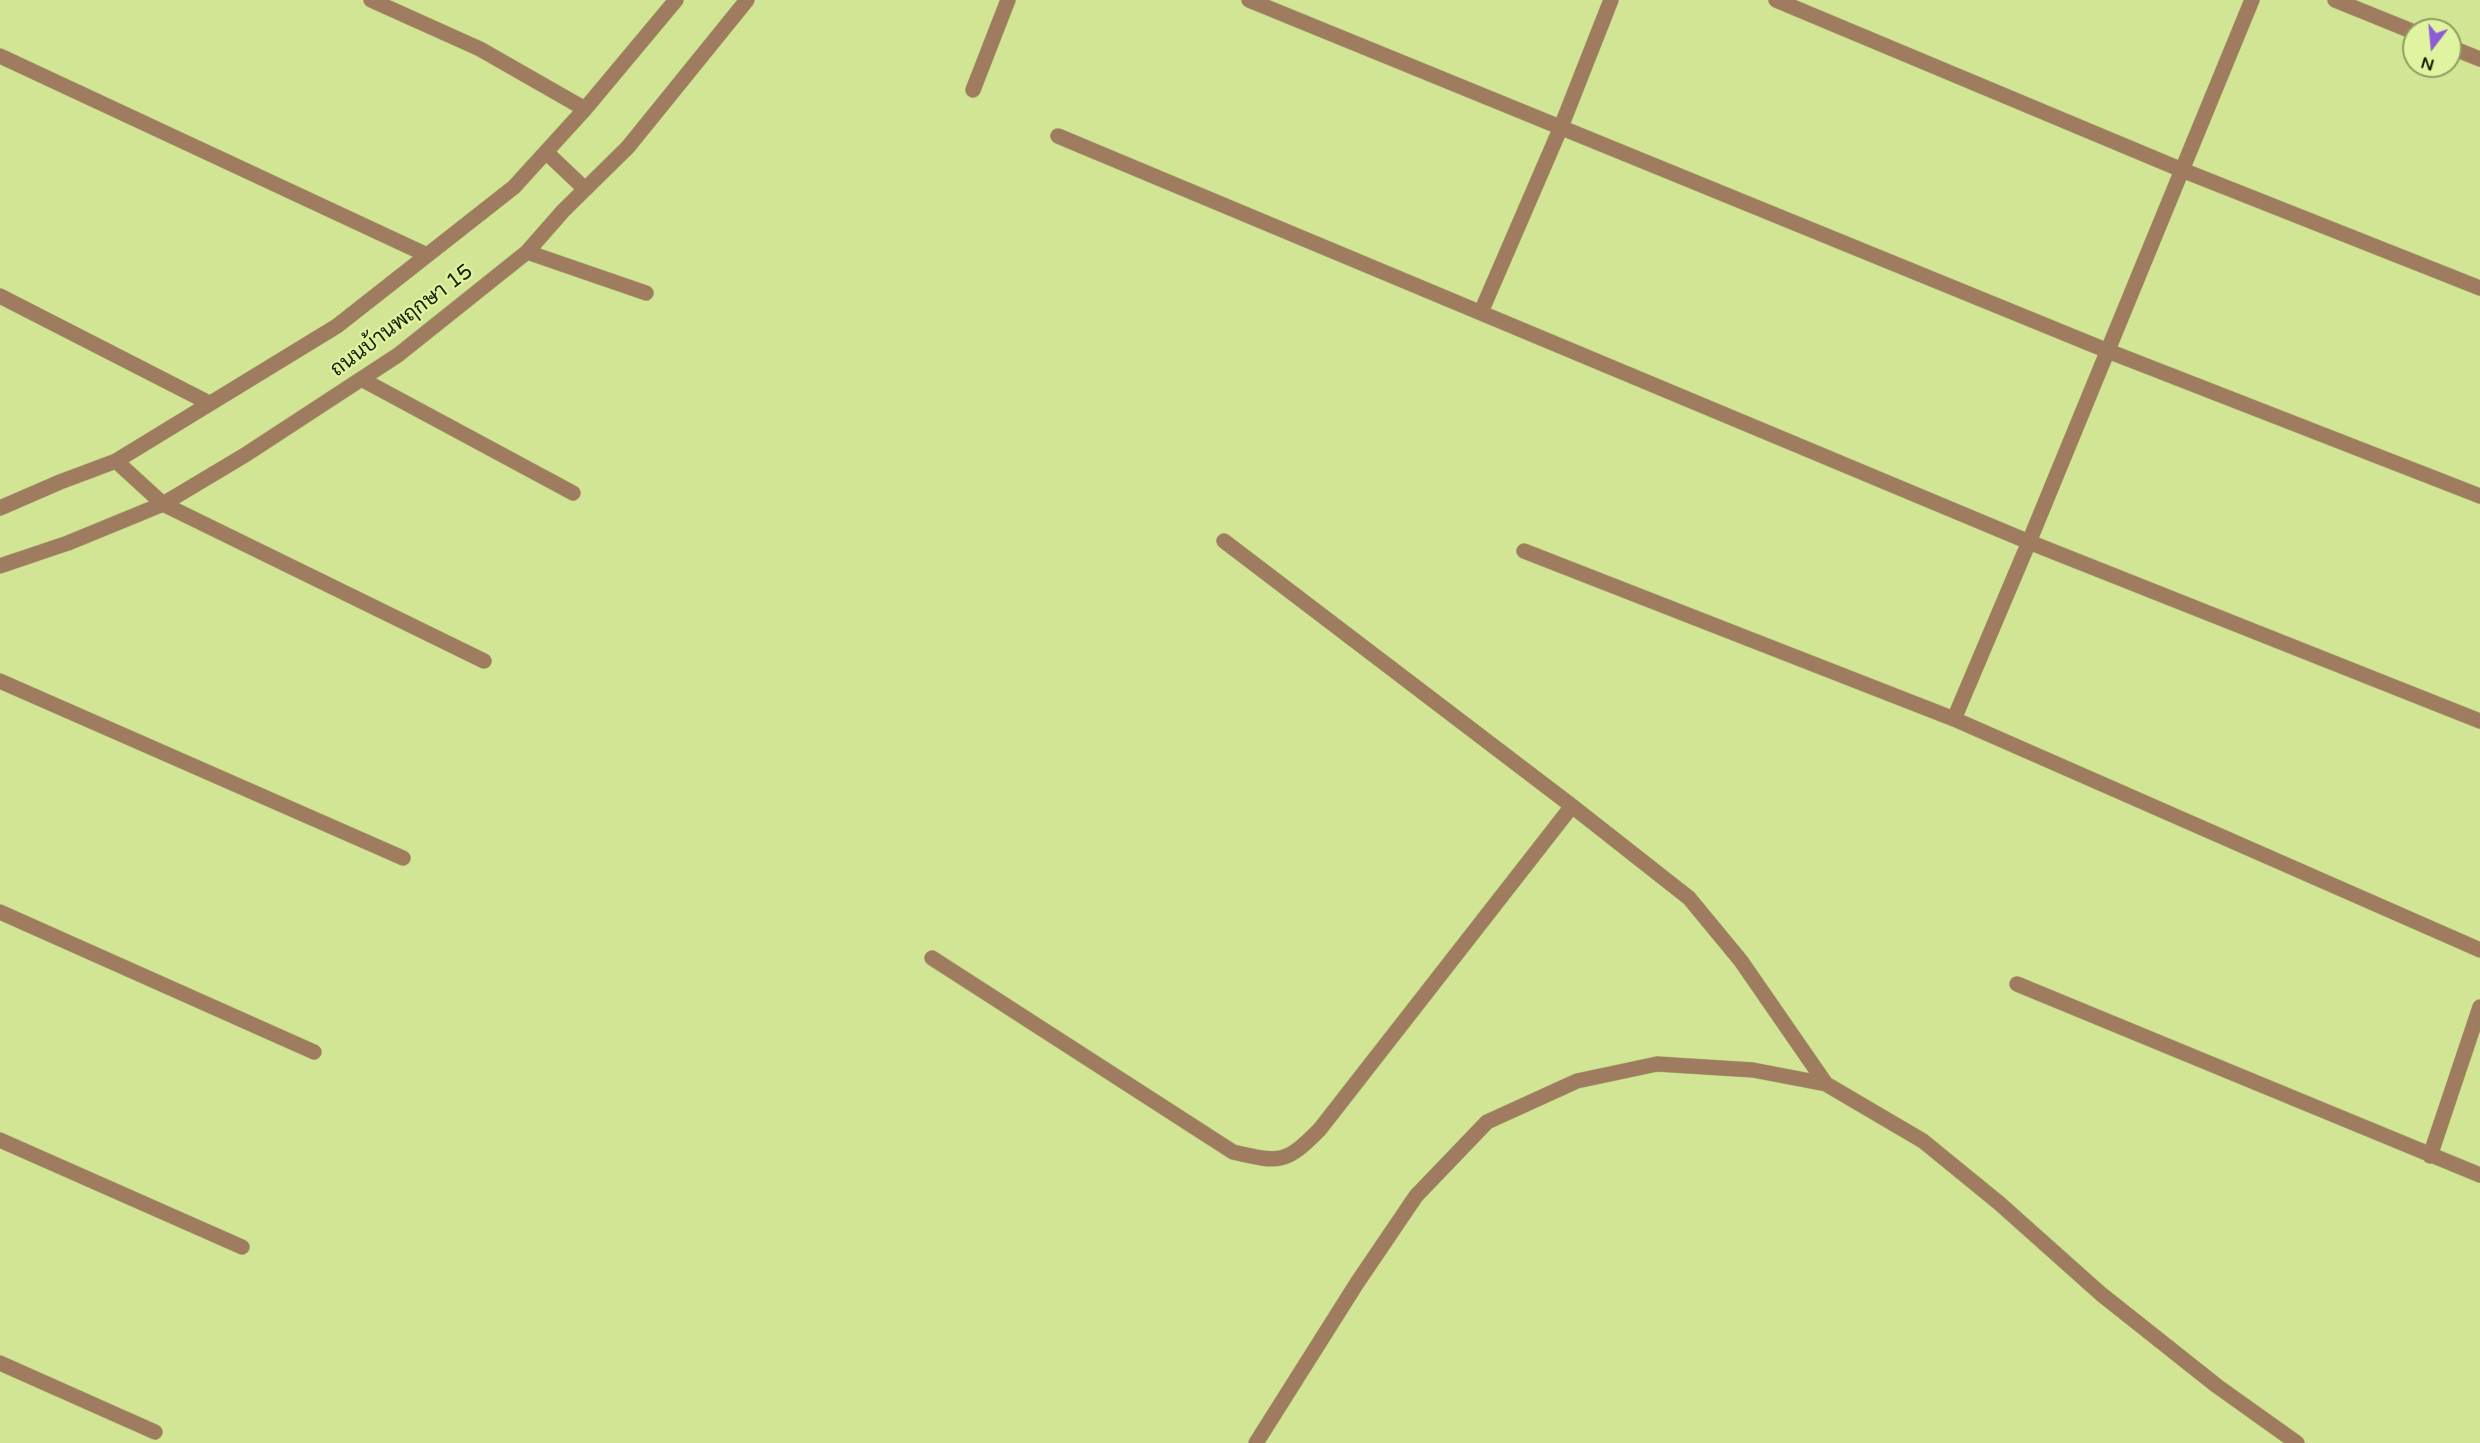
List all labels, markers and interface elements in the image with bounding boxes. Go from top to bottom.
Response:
north arrow [2402,18,2462,78]
text: N [2419,52,2437,75]
street label: ถนนบ้านพฤกษา 15 [326,259,478,383]

